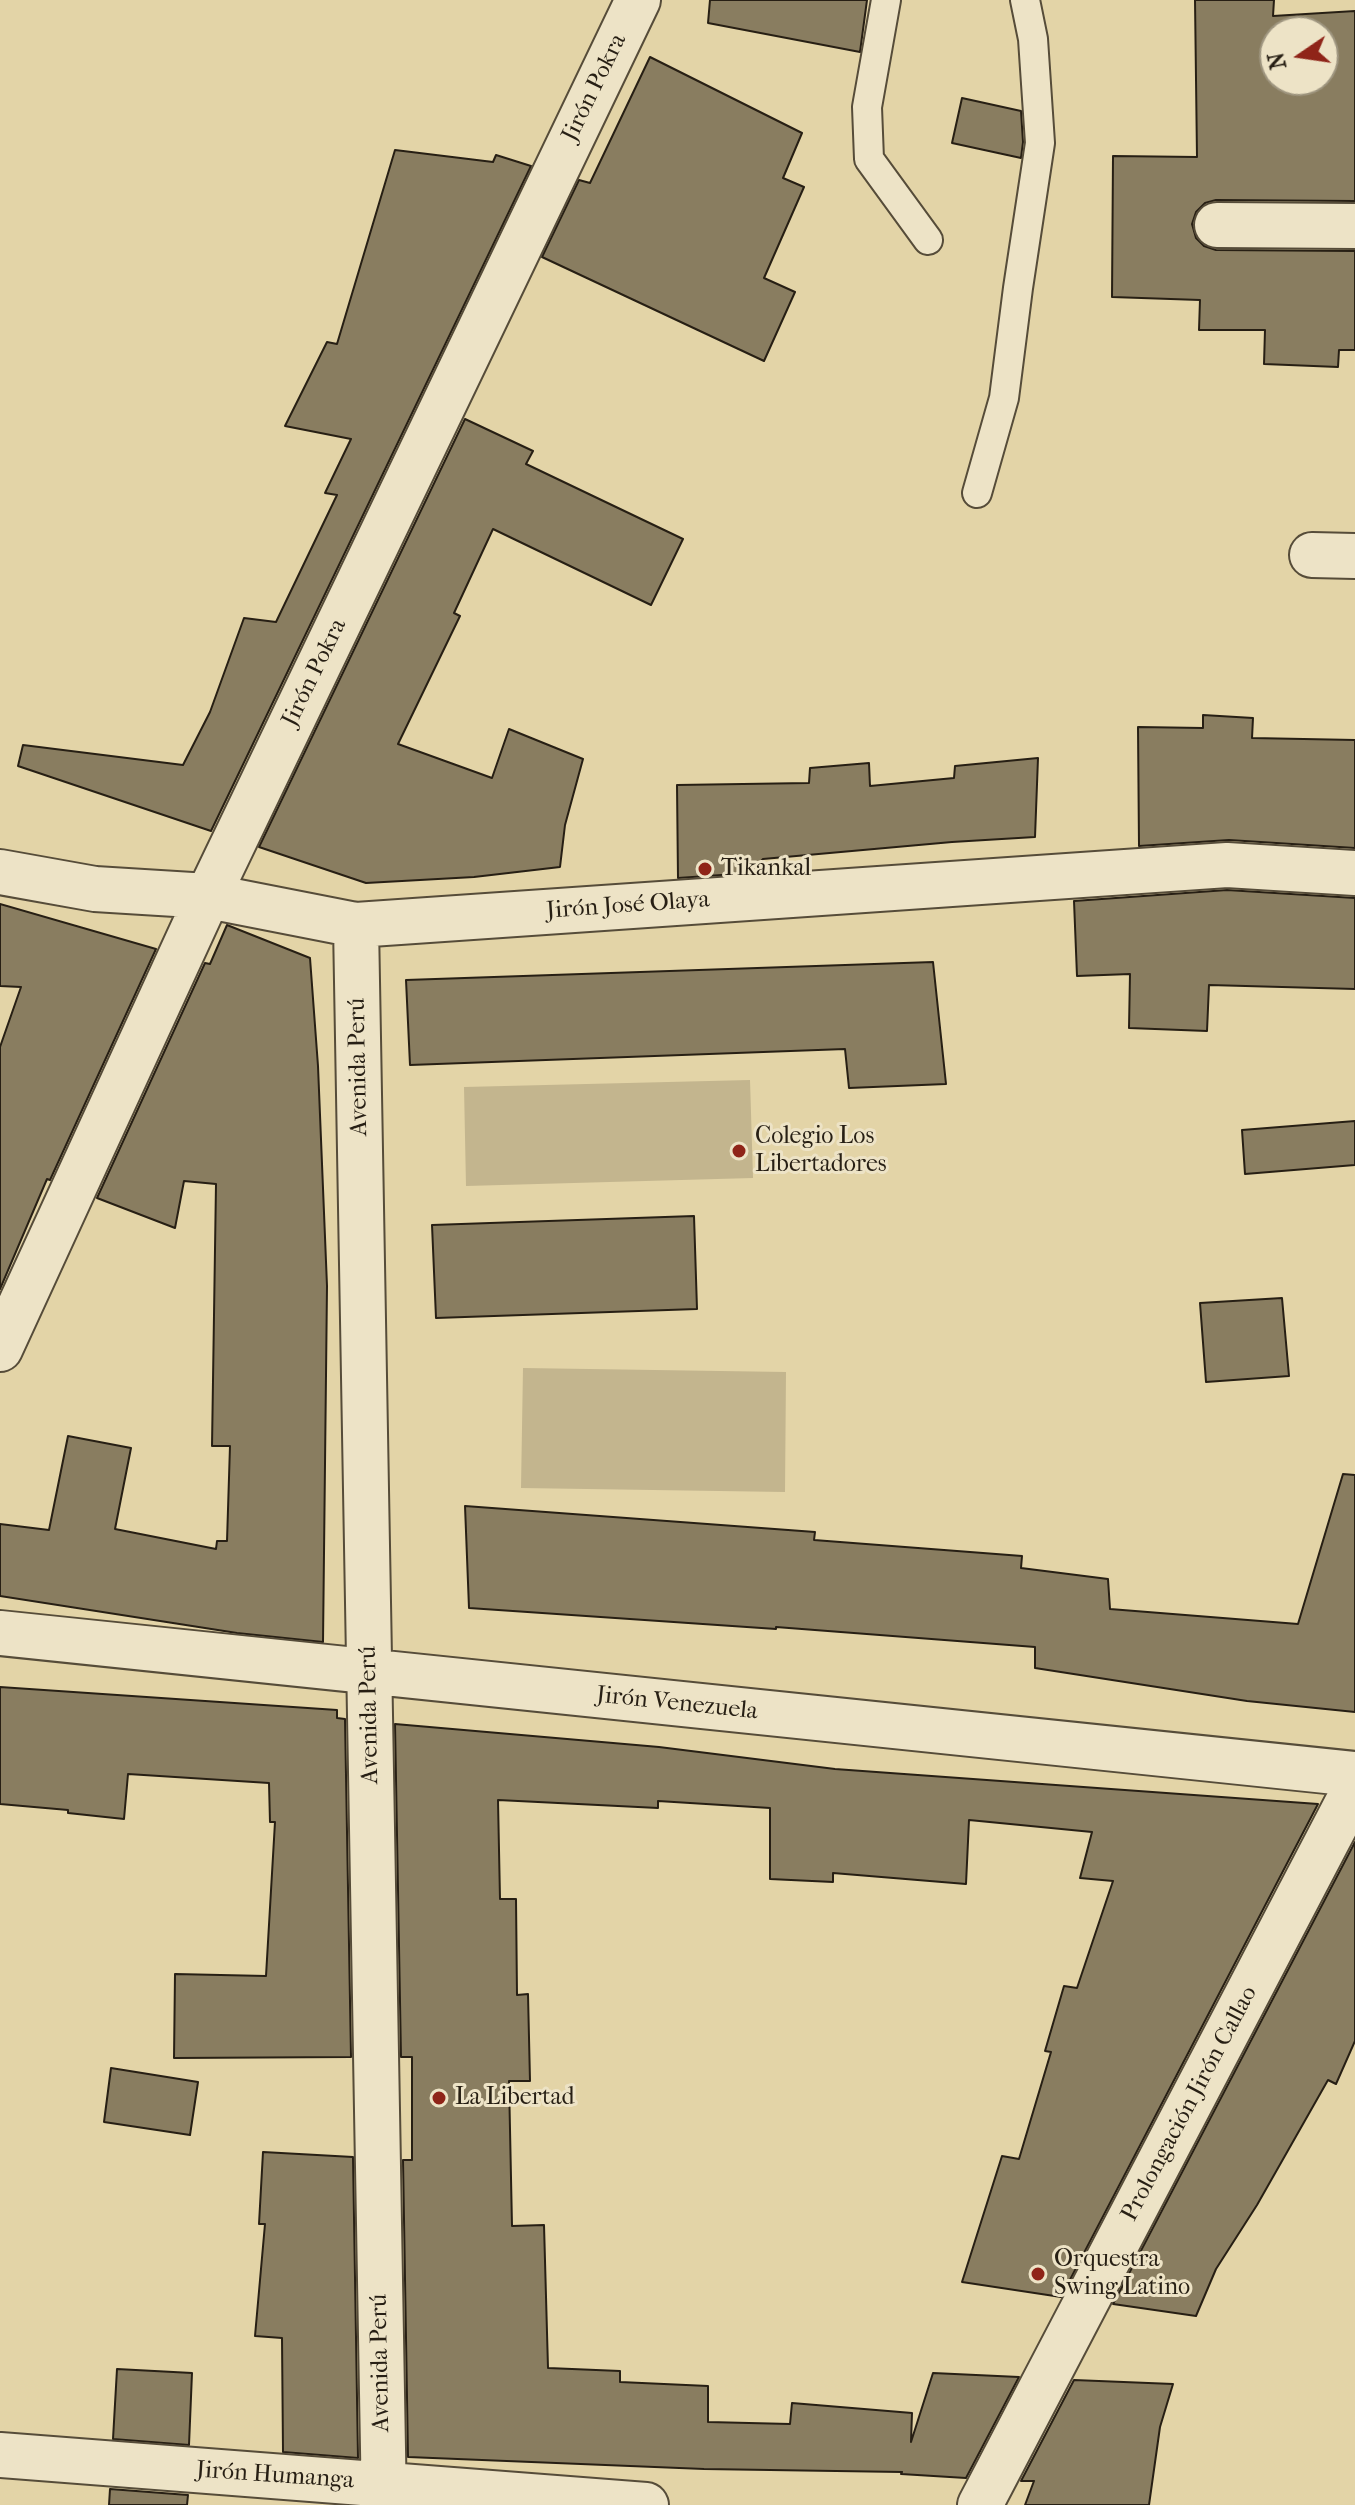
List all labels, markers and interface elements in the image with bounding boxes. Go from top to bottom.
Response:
north arrow [1259,16,1339,96]
street label: Jirón Pokra [556,29,634,147]
text: N [1263,50,1292,72]
street label: Jirón Pokra [276,614,354,732]
place label: Tikankal [721,855,811,883]
marker: Tikankal [696,860,714,878]
street label: Jirón José Olaya [545,886,711,926]
street label: Avenida Perú [343,998,375,1136]
place label: Colegio Los Libertadores [755,1123,887,1179]
marker: Colegio Los Libertadores [730,1142,748,1160]
street label: Avenida Perú [354,1646,386,1784]
street label: Jirón Venezuela [595,1681,759,1727]
street label: Prolongación Jirón Callao [1116,1981,1264,2227]
place label: La Libertad [455,2084,575,2112]
marker: La Libertad [430,2089,448,2107]
place label: Orquestra Swing Latino [1054,2246,1190,2302]
marker: Orquestra Swing Latino [1029,2265,1047,2283]
street label: Avenida Perú [365,2294,397,2432]
street label: Jirón Humanga [195,2456,355,2496]

